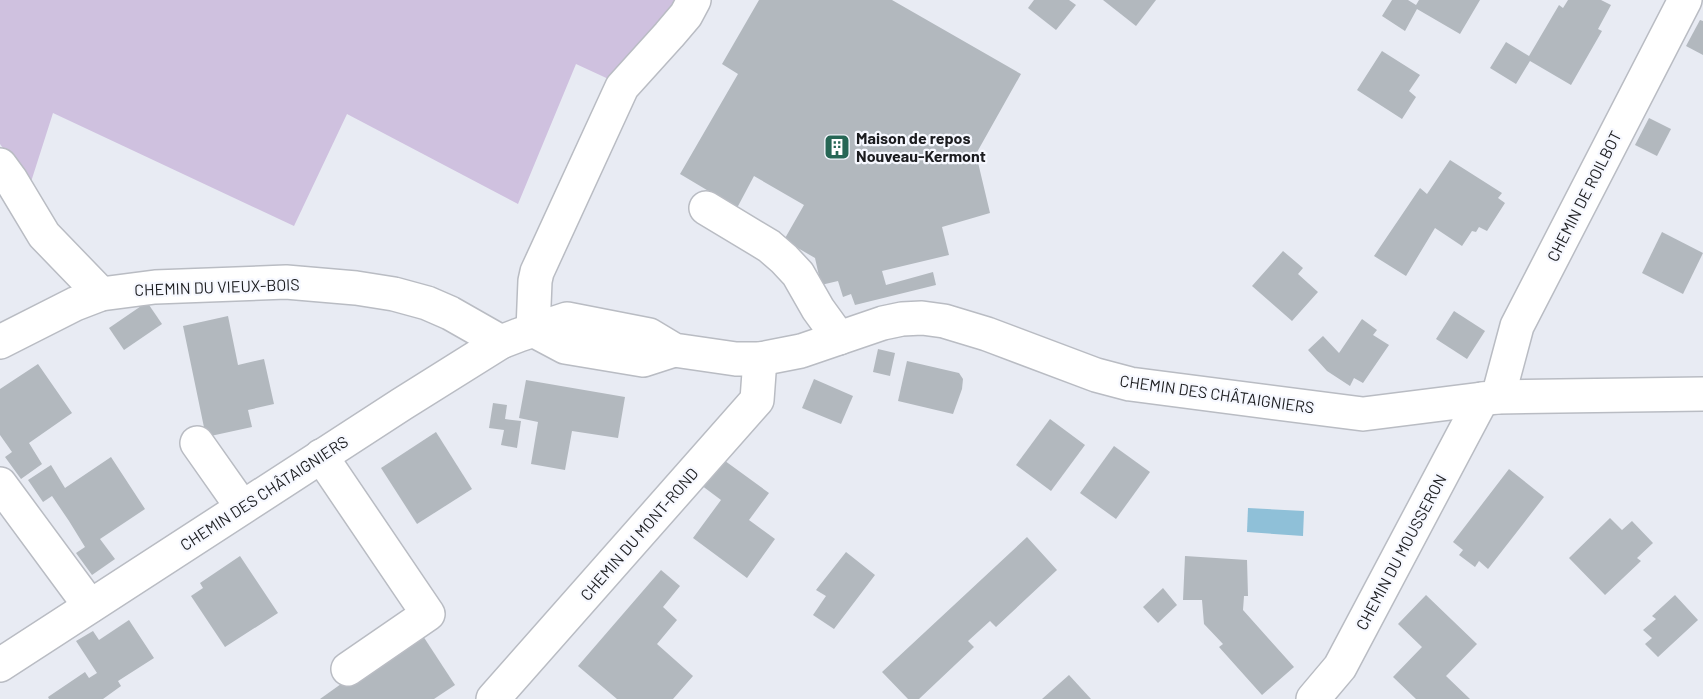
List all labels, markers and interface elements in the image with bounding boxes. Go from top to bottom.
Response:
street label: CHEMIN DE ROILBOT [1542,127,1625,264]
place label: Maison de repos Nouveau-Kermont [856,128,986,165]
building icon: Maison de repos Nouveau-Kermont [822,132,852,162]
street label: CHEMIN DU VIEUX-BOIS [134,274,300,299]
street label: CHEMIN DES CHÂTAIGNIERS [1119,370,1316,417]
street label: CHEMIN DES CHÂTAIGNIERS [176,431,351,554]
street label: CHEMIN DU MONT-ROND [576,463,701,604]
street label: CHEMIN DU MOUSSERON [1351,471,1450,633]

